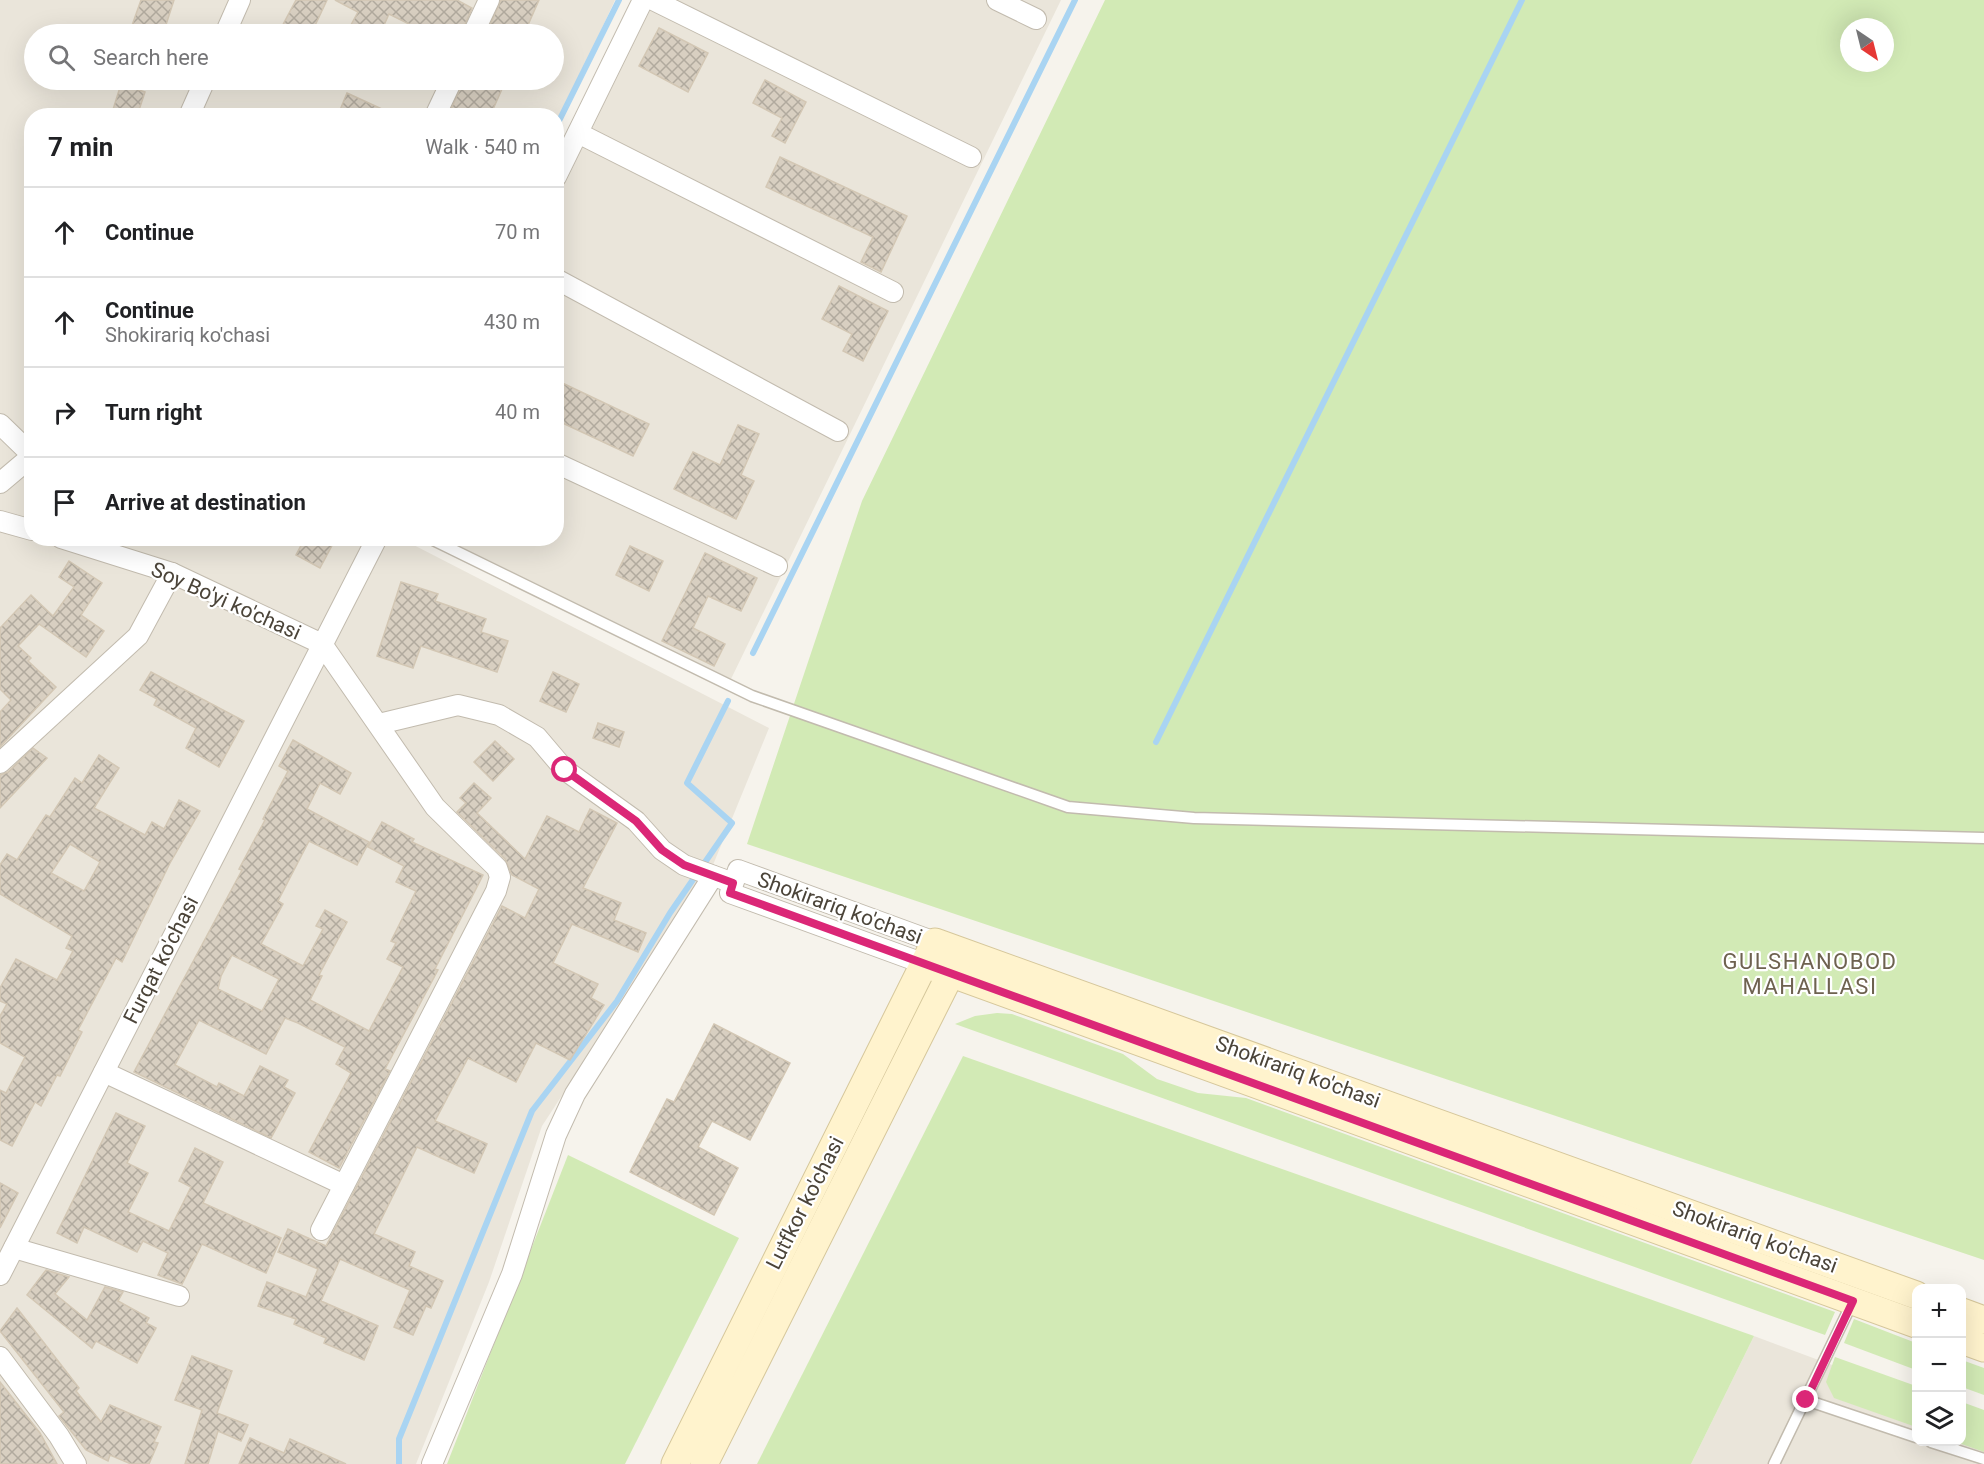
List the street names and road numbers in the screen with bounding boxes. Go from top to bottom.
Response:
street label: Soy Bo'yi ko'chasi [147,557,305,645]
street label: Shokirariq ko'chasi [754,867,926,949]
street label: Furqat ko'chasi [119,892,203,1028]
street label: Shokirariq ko'chasi [1212,1031,1384,1113]
street label: Lutfkor ko'chasi [761,1133,849,1273]
street label: Shokirariq ko'chasi [1669,1196,1841,1278]

